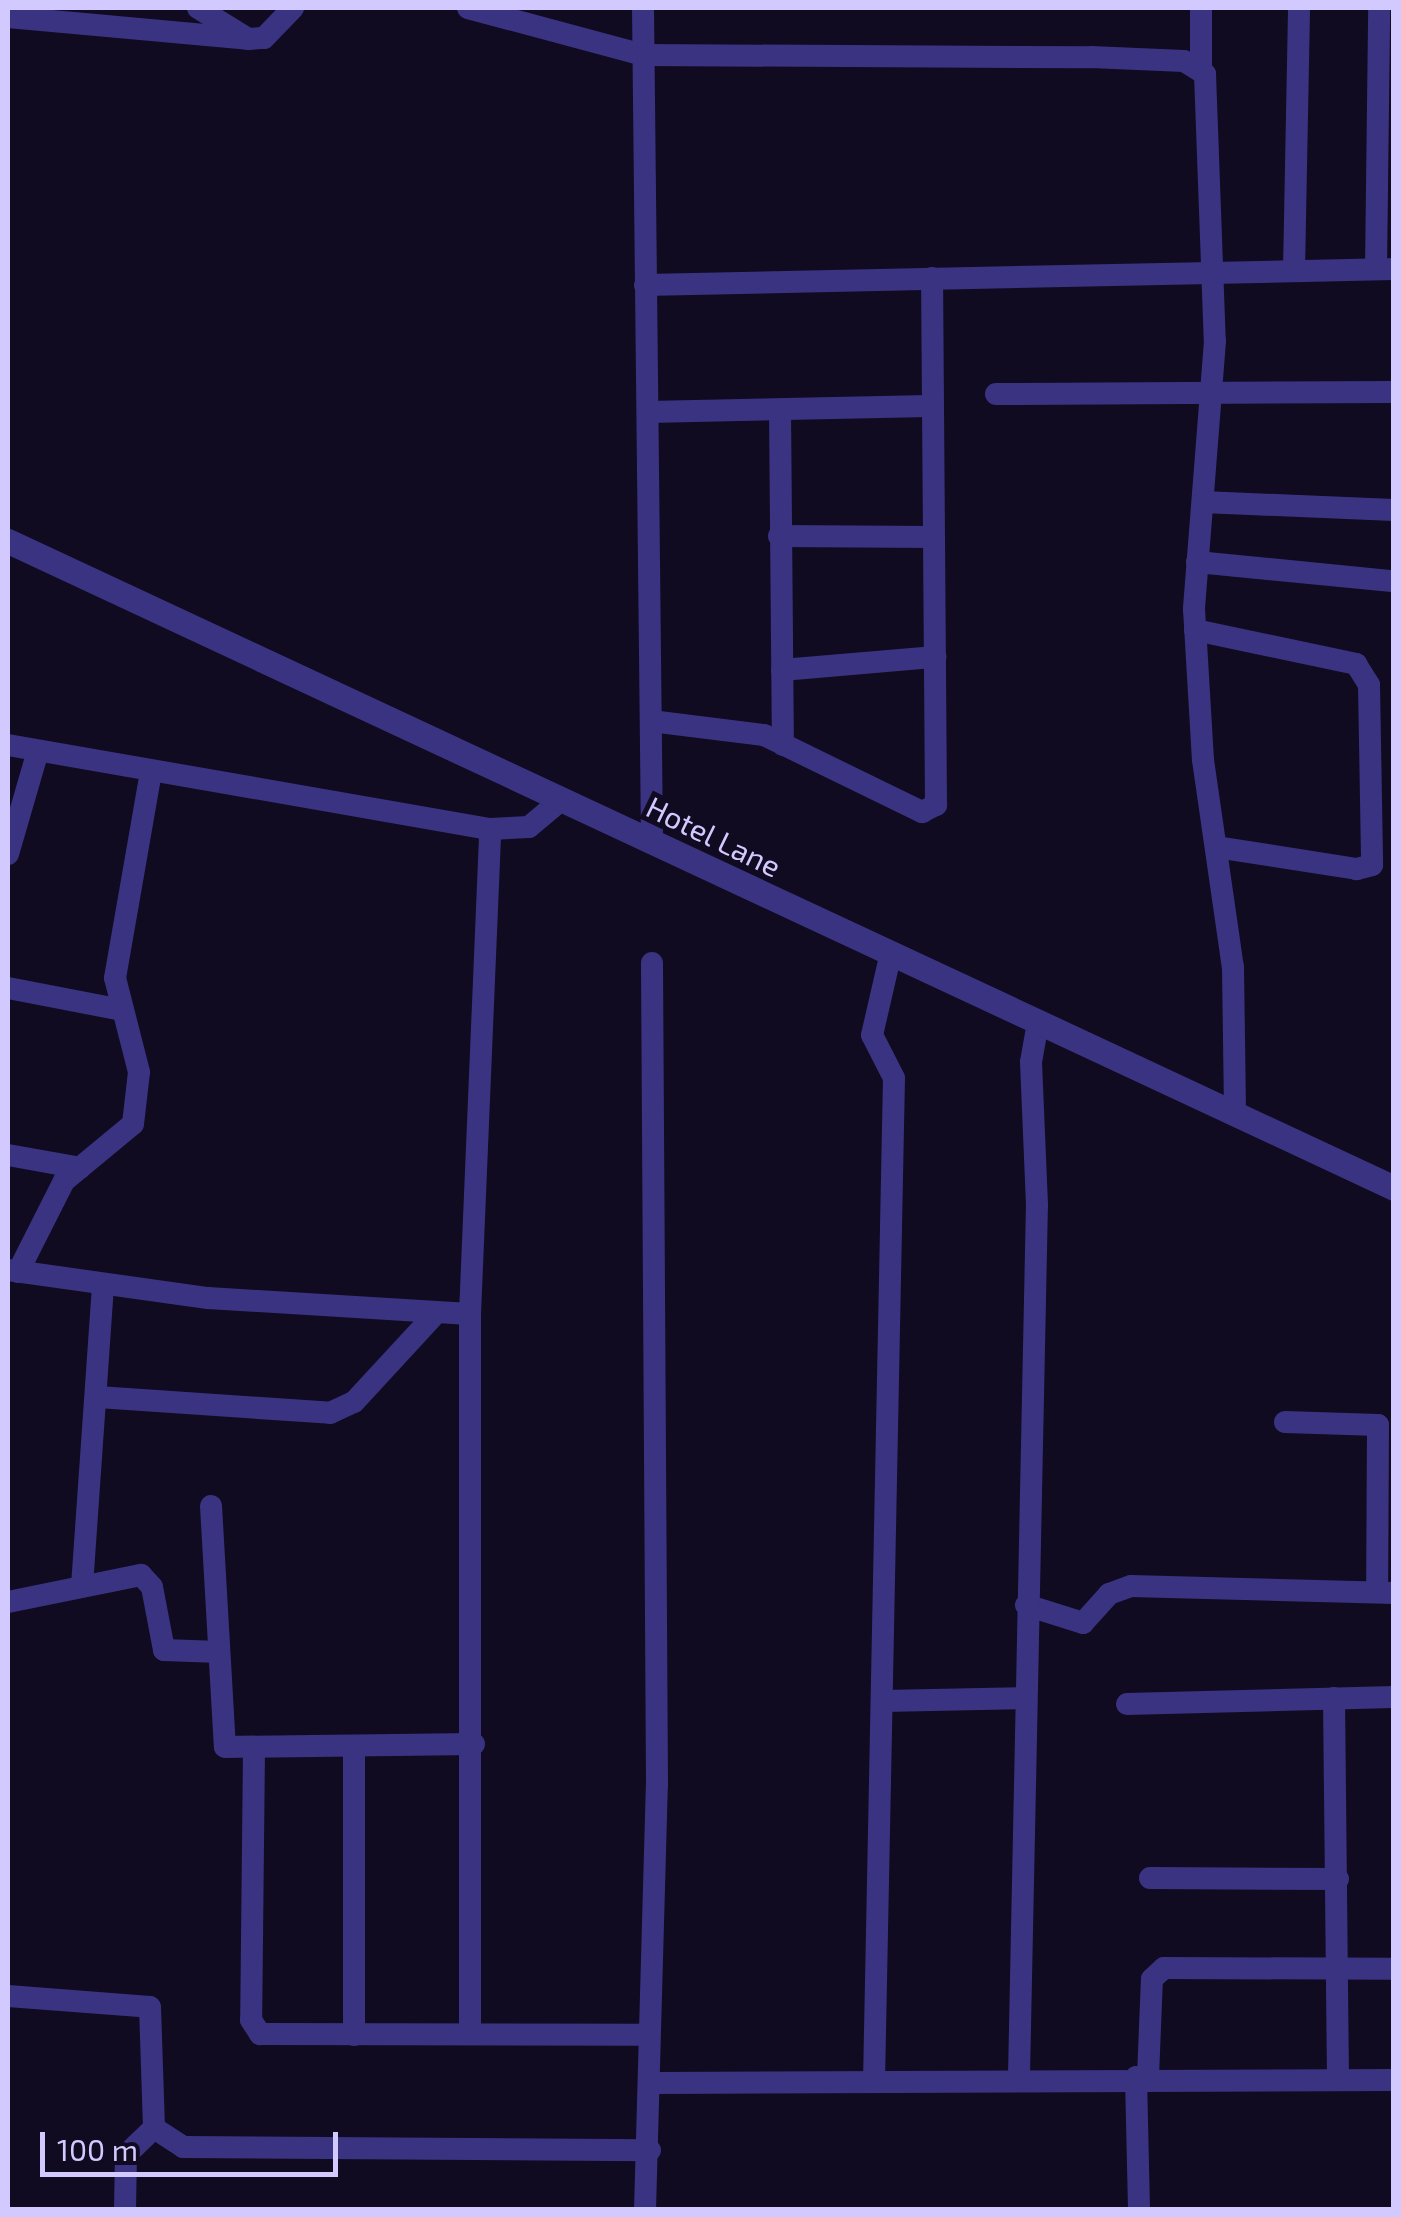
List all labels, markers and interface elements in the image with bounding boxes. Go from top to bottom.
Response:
street label: Hotel Lane [641,788,787,884]
scale bar [45,2112,342,2174]
text: 100 m [57,2131,138,2167]

